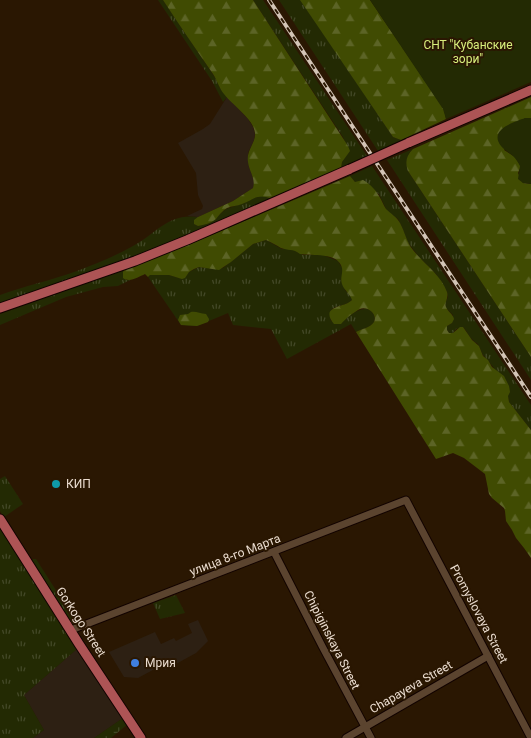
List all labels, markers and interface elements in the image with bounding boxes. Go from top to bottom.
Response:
park label: СНТ "Кубанские зори" [423,38,513,66]
place label: КИП [66,477,91,491]
marker: КИП [50,478,62,490]
street label: улица 8-го Марта [188,531,282,579]
street label: Promyslovaya Street [447,562,511,666]
street label: Gorkogo Street [53,585,109,660]
street label: Chipiginskaya Street [301,588,363,692]
place label: Мрия [145,656,176,670]
marker: Мрия [129,657,141,669]
street label: Chapayeva Street [367,658,455,716]

